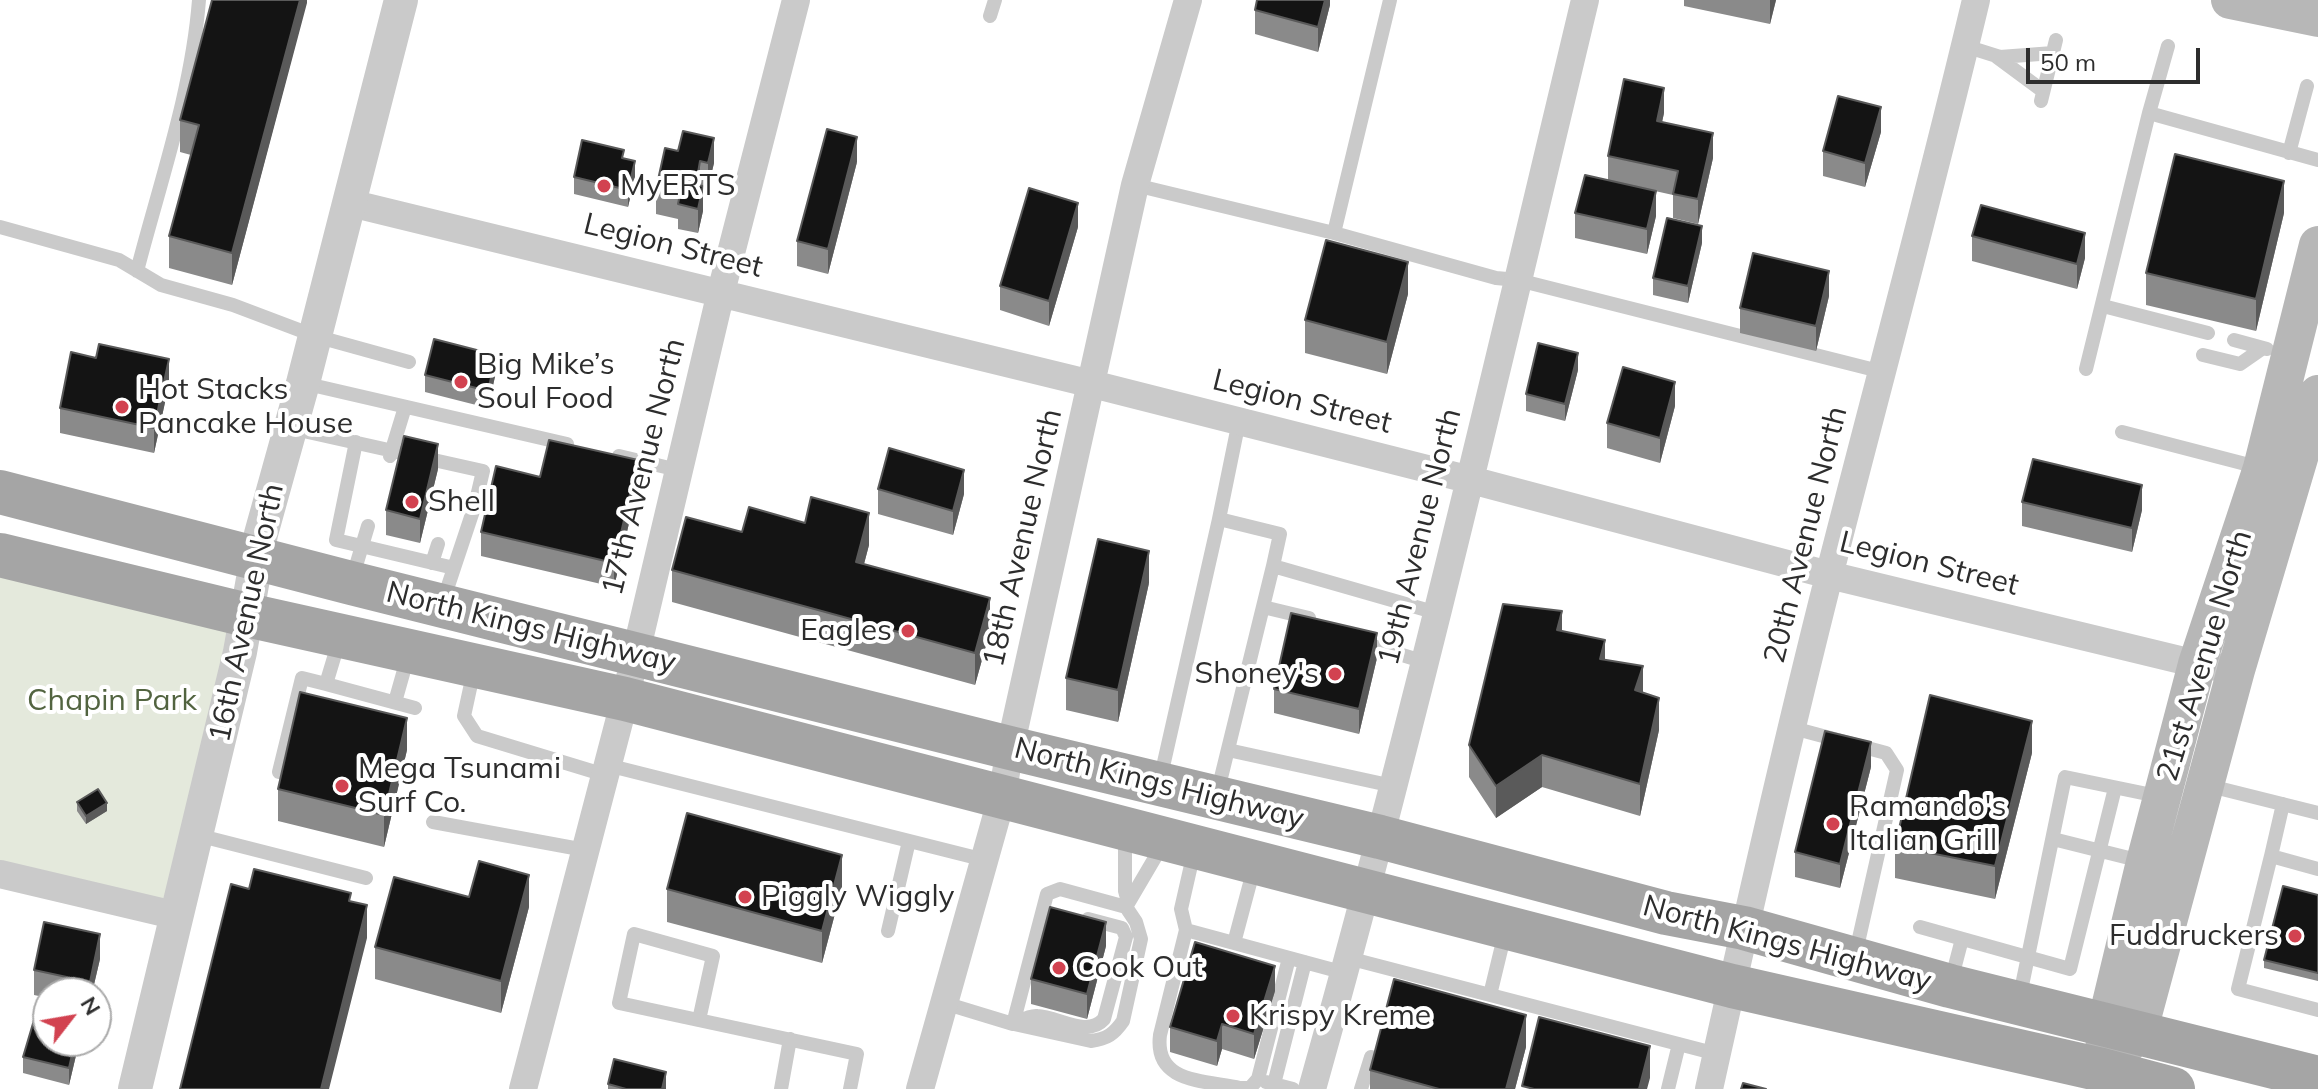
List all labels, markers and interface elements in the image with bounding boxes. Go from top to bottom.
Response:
scale bar [2030,32,2204,82]
text: 50 m [2040,47,2096,77]
place label: MyERTS [620,168,736,204]
marker: MyERTS [595,177,613,195]
street label: Legion Street [580,206,766,286]
street label: 17th Avenue North [595,335,693,599]
place label: Big Mike’s Soul Food [477,347,615,418]
street label: Legion Street [1209,362,1395,442]
place label: Hot Stacks Pancake House [138,372,353,442]
marker: Big Mike’s Soul Food [452,373,470,391]
marker: Hot Stacks Pancake House [113,398,131,416]
street label: 20th Avenue North [1757,403,1855,667]
street label: 19th Avenue North [1371,405,1469,669]
street label: 18th Avenue North [976,406,1070,670]
street label: 16th Avenue North [202,480,292,746]
place label: Shell [428,484,495,520]
marker: Shell [403,493,421,511]
street label: Legion Street [1836,524,2022,604]
street label: 21st Avenue North [2150,526,2260,786]
street label: North Kings Highway [383,575,679,681]
place label: Eagles [800,613,892,649]
marker: Eagles [899,622,917,640]
place label: Shoney's [1194,656,1319,692]
marker: Shoney's [1326,665,1344,683]
park label: Chapin Park [27,683,197,719]
street label: North Kings Highway [1011,731,1307,837]
place label: Mega Tsunami Surf Co. [358,751,561,822]
marker: Mega Tsunami Surf Co. [333,777,351,795]
place label: Ramando's Italian Grill [1849,789,2006,860]
marker: Ramando's Italian Grill [1824,815,1842,833]
place label: Piggly Wiggly [761,879,954,915]
marker: Piggly Wiggly [736,888,754,906]
street label: North Kings Highway [1639,888,1935,1000]
place label: Fuddruckers [2109,918,2279,954]
marker: Fuddruckers [2286,927,2304,945]
place label: Cook Out [1075,950,1203,986]
marker: Cook Out [1050,959,1068,977]
north arrow [32,977,112,1057]
text: N [75,991,107,1020]
place label: Krispy Kreme [1249,998,1431,1034]
marker: Krispy Kreme [1224,1007,1242,1025]

